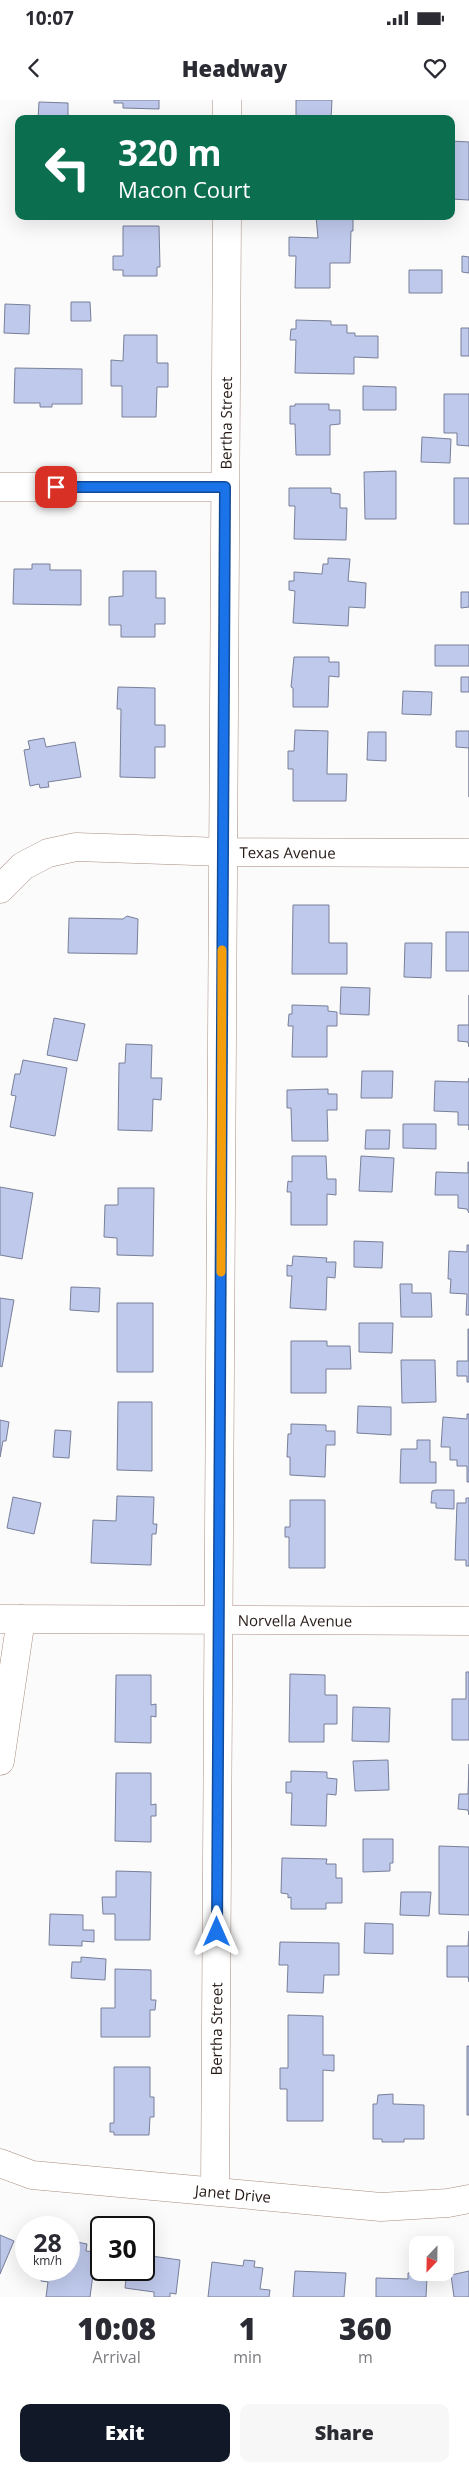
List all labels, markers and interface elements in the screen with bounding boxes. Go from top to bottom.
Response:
text: 10:07 [25,5,74,31]
text: Headway [182,53,287,83]
icon: back [20,54,48,82]
icon: heart [421,54,449,82]
text: 320 m [118,129,222,176]
icon: left [35,135,100,200]
text: Macon Court [118,174,250,204]
street label: Bertha Street [215,376,236,470]
pin [35,466,77,508]
icon: arrive [42,473,70,501]
street label: Texas Avenue [239,842,336,862]
street label: Norvella Avenue [238,1610,352,1631]
position arrow [190,1905,242,1957]
street label: Bertha Street [206,1982,226,2076]
street label: Janet Drive [192,2180,272,2207]
speed limit sign: 30 [90,2216,155,2281]
text: 28 [33,2225,62,2259]
north arrow [409,2236,454,2281]
map controls [409,2236,454,2281]
text: km/h [33,2252,62,2269]
text: 10:08 [77,2308,156,2349]
text: 1 [239,2308,256,2349]
text: 360 [339,2308,392,2349]
text: Arrival [93,2346,141,2368]
text: min [233,2346,262,2368]
text: m [358,2346,373,2368]
button: Exit [20,2404,230,2462]
button: Share [240,2404,449,2462]

